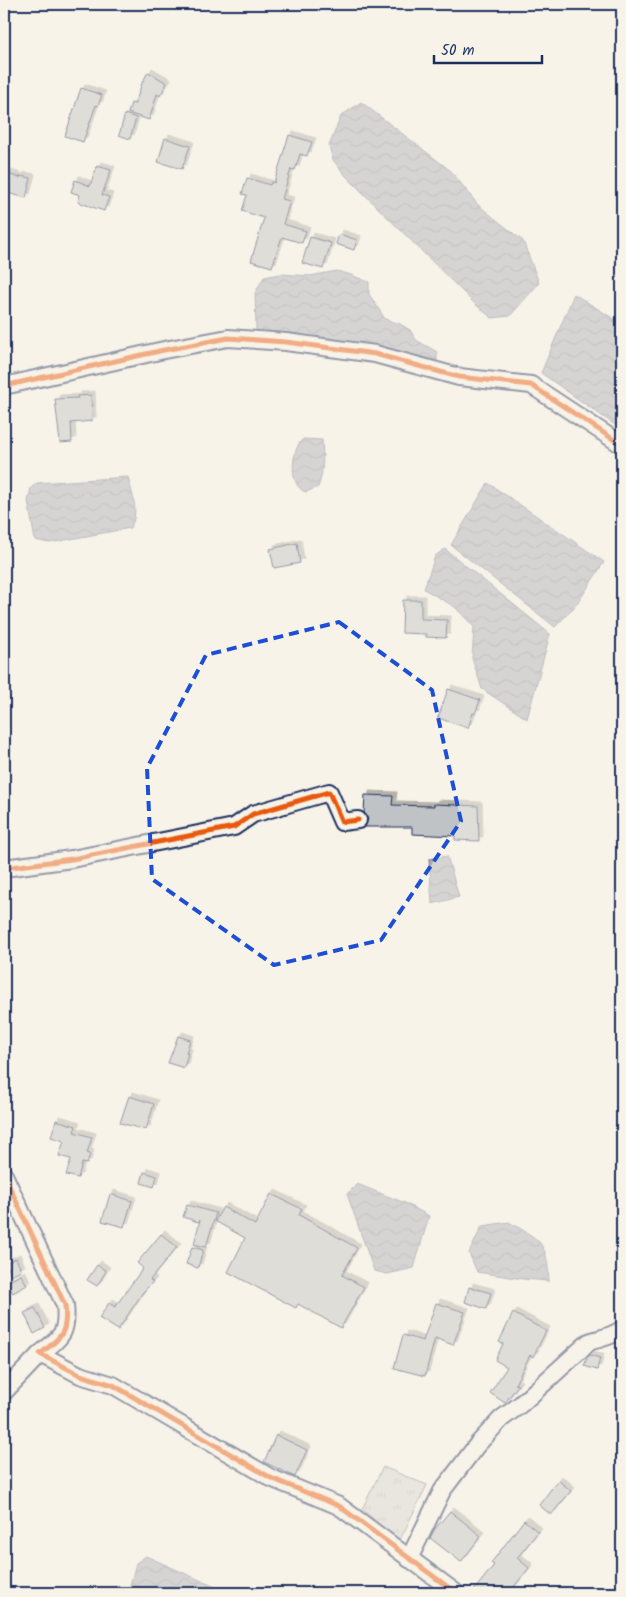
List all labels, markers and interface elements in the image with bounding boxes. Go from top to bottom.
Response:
scale bar [434,32,541,64]
text: 50 m [441,39,475,63]

